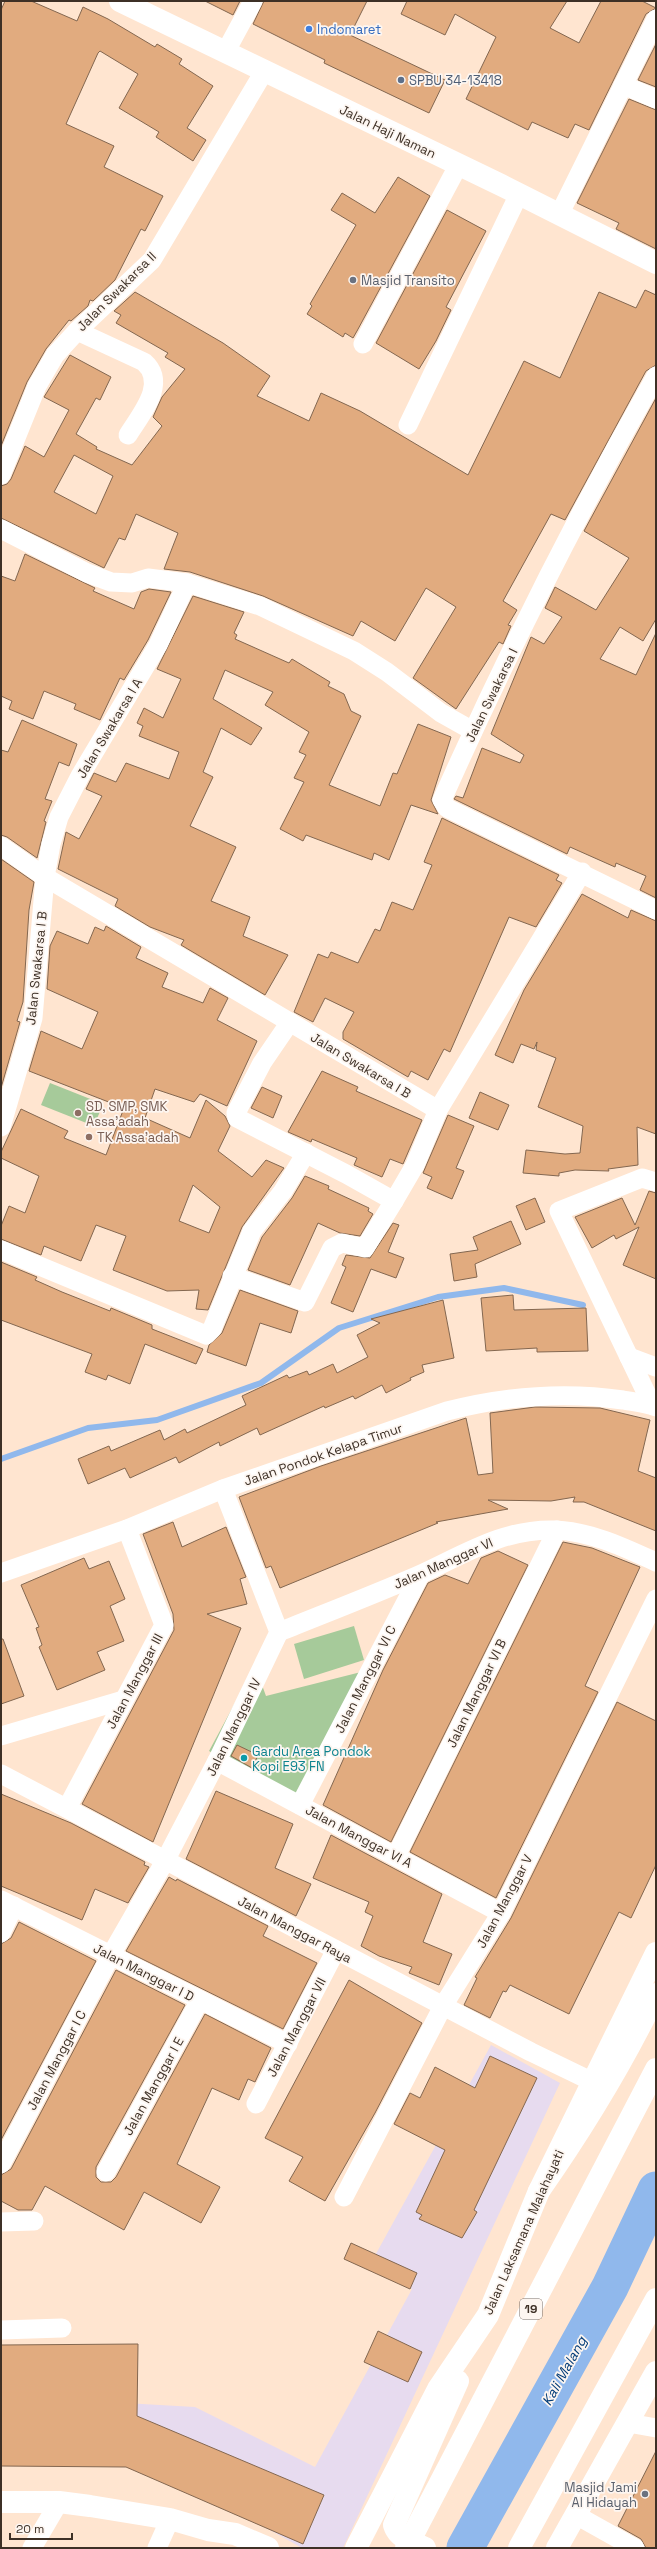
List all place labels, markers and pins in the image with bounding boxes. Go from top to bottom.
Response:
place label: Indomaret [317,21,381,38]
marker: Indomaret [304,24,314,34]
place label: SPBU 34-13418 [409,72,502,89]
marker: SPBU 34-13418 [396,75,406,85]
place label: Masjid Transito [361,272,455,289]
marker: Masjid Transito [348,275,358,285]
place label: SD, SMP, SMK Assa'adah [86,1098,167,1130]
marker: SD, SMP, SMK Assa'adah [73,1108,83,1118]
place label: TK Assa'adah [97,1129,179,1146]
marker: TK Assa'adah [84,1132,94,1142]
place label: Gardu Area Pondok Kopi E93 FN [252,1743,371,1775]
marker: Gardu Area Pondok Kopi E93 FN [239,1753,249,1763]
place label: Masjid Jami Al Hidayah [564,2479,637,2511]
marker: Masjid Jami Al Hidayah [640,2489,650,2499]

